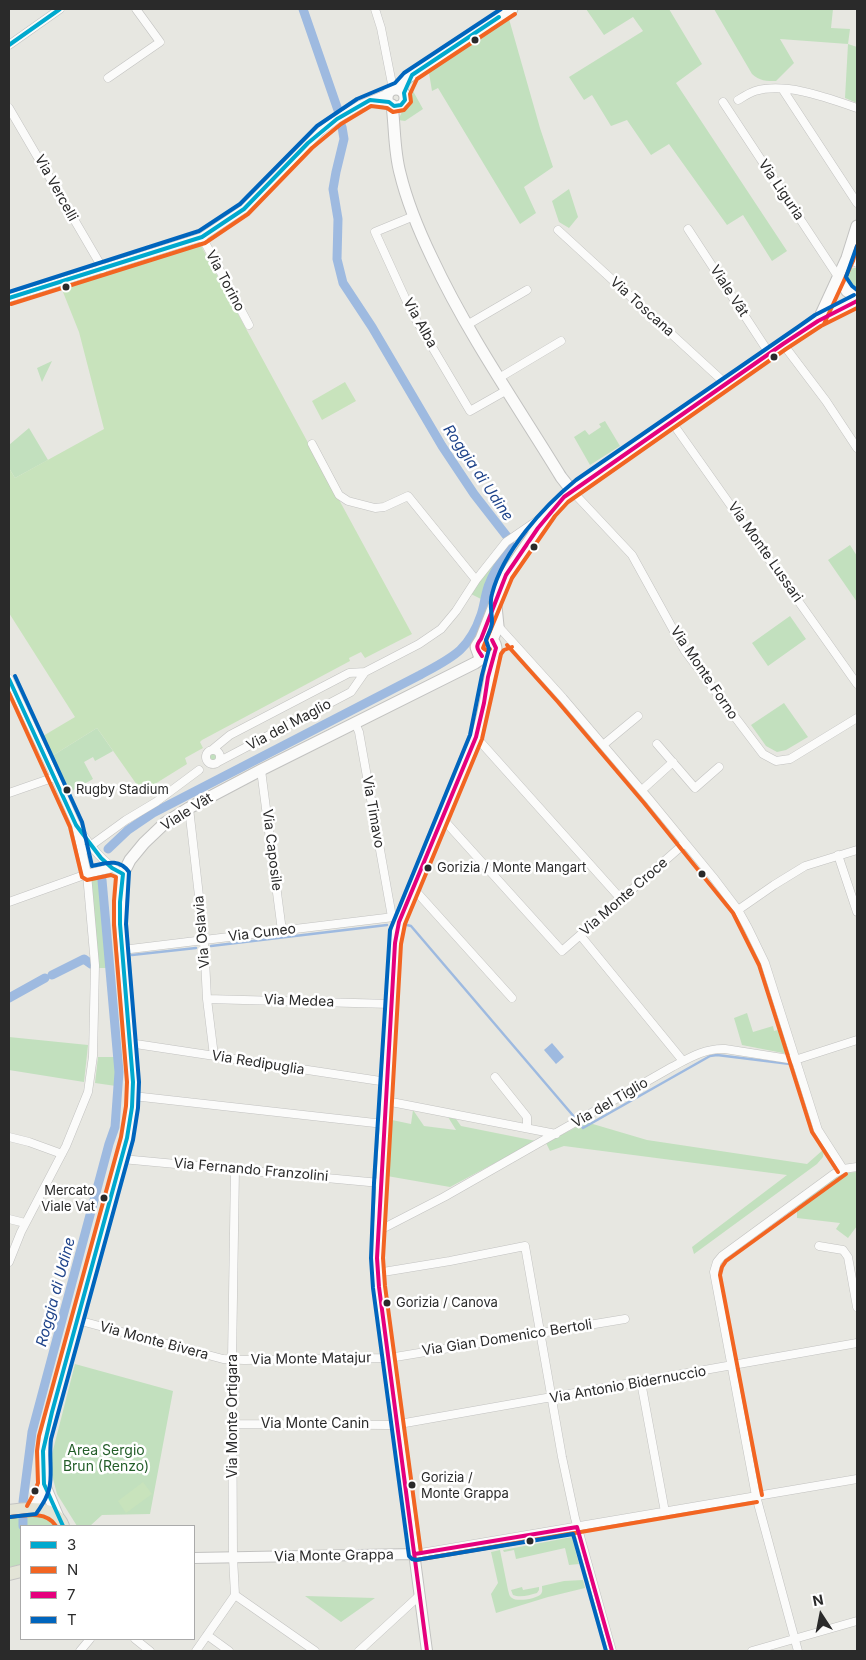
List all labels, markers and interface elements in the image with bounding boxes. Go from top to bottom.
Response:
unlabelled marker [470,35,480,45]
street label: Via Vercelli [31,152,81,224]
street label: Via Liguria [755,156,807,224]
street label: Via Torino [202,248,248,314]
street label: Viale Vât [706,262,752,320]
street label: Via Toscana [606,274,678,340]
unlabelled marker [61,282,71,292]
street label: Via Alba [399,295,441,351]
unlabelled marker [769,352,779,362]
water label: Roggia di Udine [439,421,517,525]
street label: Via Monte Lussari [724,499,806,605]
unlabelled marker [529,542,539,552]
street label: Via Monte Forno [667,623,741,723]
street label: Via del Maglio [244,696,334,754]
street label: Via Timavo [358,775,388,849]
place label: Rugby Stadium [76,782,169,798]
marker: Rugby Stadium [62,785,72,795]
street label: Viale Vât [158,790,216,834]
street label: Via Caposile [259,808,285,892]
street label: Via Monte Croce [577,854,671,940]
place label: Gorizia / Monte Mangart [437,860,586,876]
marker: Gorizia / Monte Mangart [423,863,433,873]
unlabelled marker [697,869,707,879]
street label: Via Oslavia [190,895,214,969]
street label: Via Cuneo [227,921,297,945]
street label: Via Medea [264,991,334,1011]
street label: Via Redipuglia [210,1047,306,1079]
street label: Via del Tiglio [569,1074,651,1132]
street label: Via Fernando Franzolini [173,1155,329,1185]
place label: Mercato Viale Vat [41,1183,95,1214]
marker: Mercato Viale Vat [99,1193,109,1203]
water label: Roggia di Udine [33,1235,79,1349]
place label: Gorizia / Canova [396,1295,498,1311]
marker: Gorizia / Canova [382,1298,392,1308]
street label: Via Gian Domenico Bertoli [421,1316,593,1360]
street label: Via Monte Bivera [98,1318,210,1364]
street label: Via Monte Matajur [251,1350,371,1368]
street label: Via Monte Ortigara [225,1354,241,1478]
street label: Via Antonio Bidernuccio [548,1363,708,1407]
street label: Via Monte Canin [261,1416,369,1432]
park label: Area Sergio Brun (Renzo) [63,1443,149,1475]
place label: Gorizia / Monte Grappa [421,1470,509,1501]
marker: Gorizia / Monte Grappa [407,1480,417,1490]
unlabelled marker [30,1486,40,1496]
legend [20,1525,195,1640]
text: 3 [67,1535,76,1554]
unlabelled marker [525,1536,535,1546]
street label: Via Monte Grappa [274,1547,394,1565]
text: N [67,1560,78,1579]
text: 7 [67,1585,76,1604]
north arrow [796,1590,846,1640]
text: N [811,1590,825,1609]
text: T [67,1610,77,1629]

